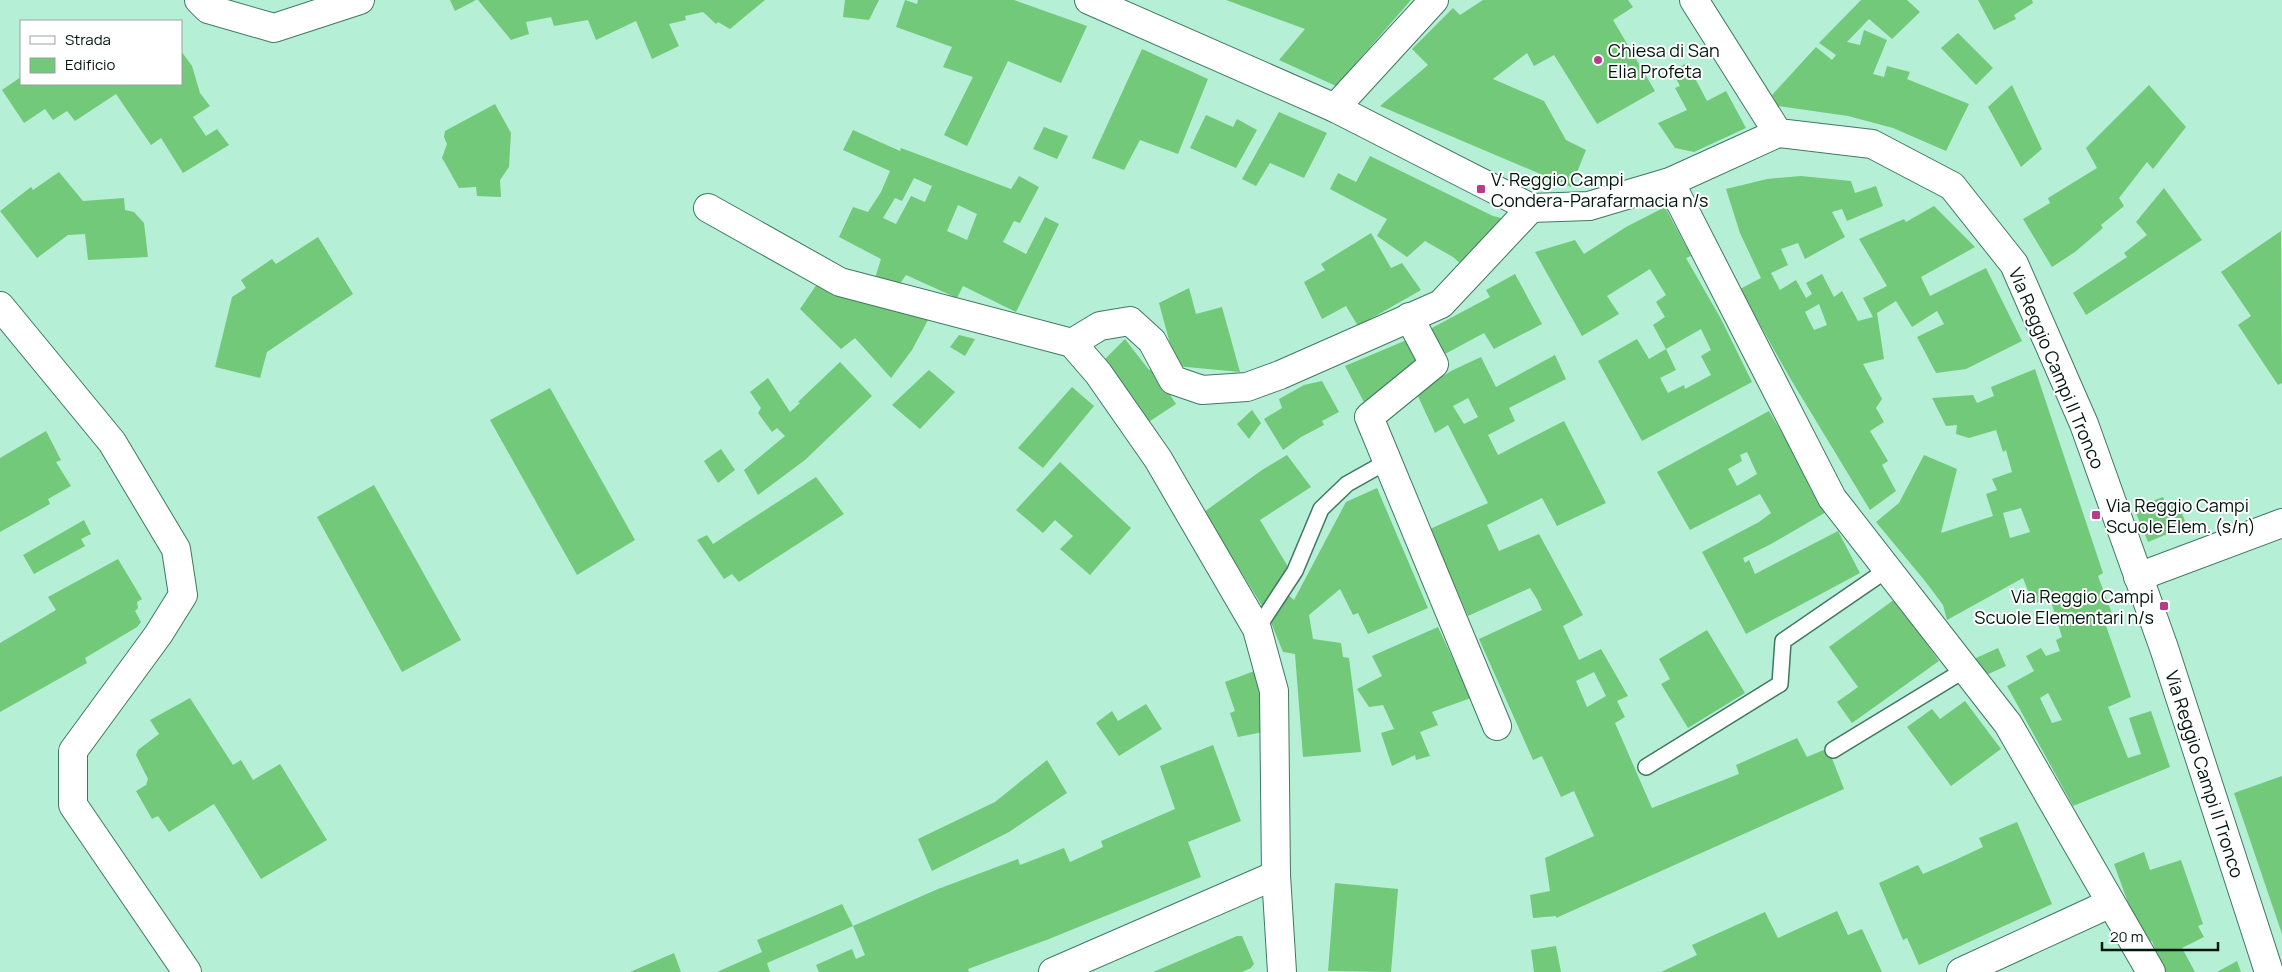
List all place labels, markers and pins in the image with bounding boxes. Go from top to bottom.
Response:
place label: Chiesa di San Elia Profeta [1608,38,1720,83]
marker: Chiesa di San Elia Profeta [1592,54,1604,66]
place label: V. Reggio Campi Condera-Parafarmacia n/s [1491,167,1709,212]
marker: V. Reggio Campi Condera-Parafarmacia n/s [1475,183,1487,195]
place label: Via Reggio Campi Scuole Elem. (s/n) [2106,493,2256,538]
marker: Via Reggio Campi Scuole Elem. (s/n) [2090,509,2102,521]
place label: Via Reggio Campi Scuole Elementari n/s [1974,584,2154,629]
marker: Via Reggio Campi Scuole Elementari n/s [2158,600,2170,612]

